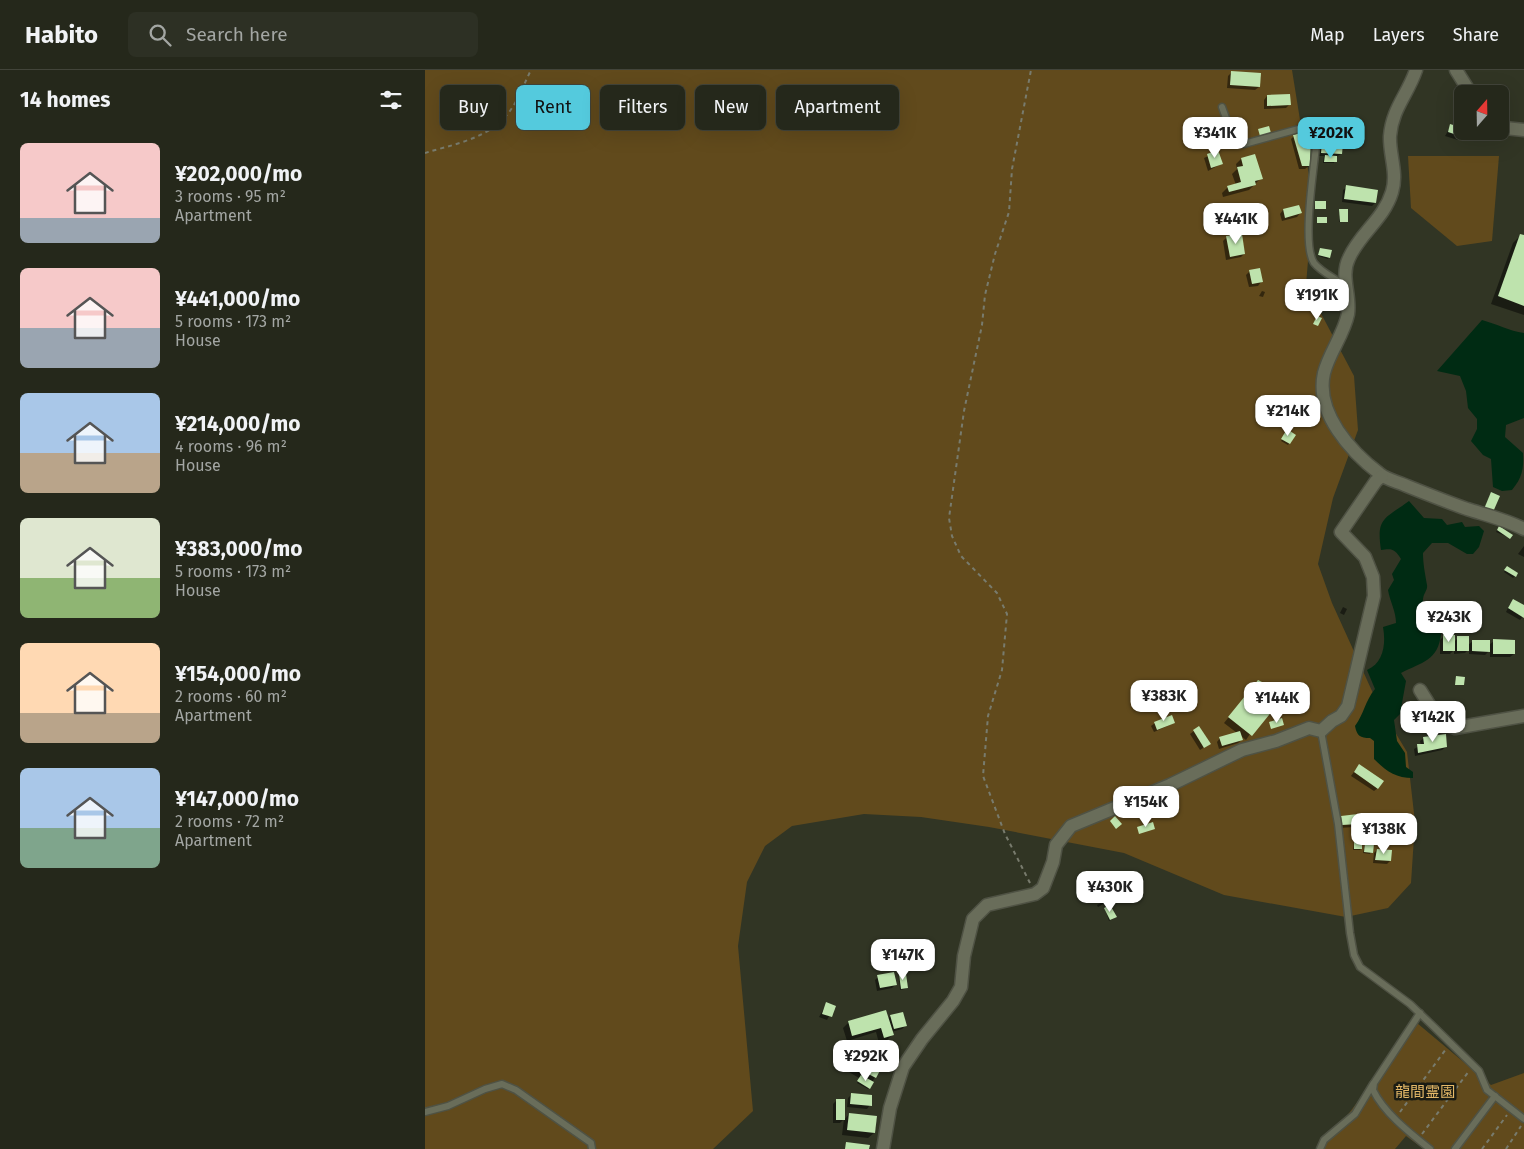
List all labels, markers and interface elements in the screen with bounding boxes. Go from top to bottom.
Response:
search box [128,12,478,57]
text: Habito [25,21,98,49]
icon: search [146,21,174,49]
text: Search here [186,23,288,46]
text: Map [1310,24,1345,46]
text: Layers [1373,24,1425,46]
text: Share [1453,24,1499,46]
chip: Buy [440,85,506,130]
chip: Rent [516,85,590,130]
chip: Filters [600,85,685,130]
chip: New [695,85,766,130]
chip: Apartment [776,85,899,130]
north arrow [1454,85,1509,140]
map controls [1454,85,1509,140]
icon: filters [377,86,405,114]
text: 14 homes [20,87,110,113]
pin: ¥341K [1180,116,1250,159]
pin: ¥202K [1296,116,1366,159]
text: ¥341K [1194,123,1236,142]
text: ¥202K [1309,123,1353,142]
text: ¥202,000/mo [175,161,302,187]
icon: home [60,163,120,223]
text: 3 rooms · 95 m² [175,187,286,206]
pin: ¥441K [1201,202,1271,245]
text: Apartment [175,206,252,225]
text: ¥441K [1214,209,1258,228]
pin: ¥191K [1282,278,1352,321]
text: ¥191K [1296,285,1338,304]
text: ¥441,000/mo [175,286,300,312]
icon: home [60,288,120,348]
text: 5 rooms · 173 m² [175,312,291,331]
text: House [175,331,221,350]
pin: ¥214K [1253,394,1323,437]
text: ¥214K [1266,401,1310,420]
text: ¥214,000/mo [175,411,301,437]
icon: home [60,413,120,473]
text: 4 rooms · 96 m² [175,437,287,456]
text: House [175,456,221,475]
text: ¥383,000/mo [175,536,303,562]
icon: home [60,538,120,598]
text: 5 rooms · 173 m² [175,562,291,581]
text: House [175,581,221,600]
pin: ¥243K [1414,600,1484,643]
text: ¥243K [1427,607,1471,626]
text: ¥154,000/mo [175,661,301,687]
icon: home [60,663,120,723]
pin: ¥383K [1129,680,1199,722]
pin: ¥144K [1242,682,1312,724]
text: ¥383K [1142,686,1186,705]
text: 2 rooms · 60 m² [175,687,287,706]
text: ¥144K [1255,688,1299,707]
pin: ¥142K [1398,700,1468,743]
text: Apartment [175,706,252,725]
text: ¥142K [1411,707,1455,726]
text: ¥147,000/mo [175,786,299,812]
pin: ¥154K [1111,786,1181,828]
icon: home [60,788,120,848]
text: ¥154K [1124,792,1168,811]
text: 2 rooms · 72 m² [175,812,284,831]
pin: ¥138K [1349,812,1419,855]
text: ¥138K [1362,819,1406,838]
text: Apartment [175,831,252,850]
pin: ¥430K [1075,870,1145,913]
text: ¥430K [1087,877,1133,896]
pin: ¥147K [868,938,938,981]
text: ¥147K [882,945,924,964]
pin: ¥292K [831,1040,901,1082]
text: ¥292K [844,1046,888,1065]
park label: 龍間霊園 [1395,1083,1455,1101]

